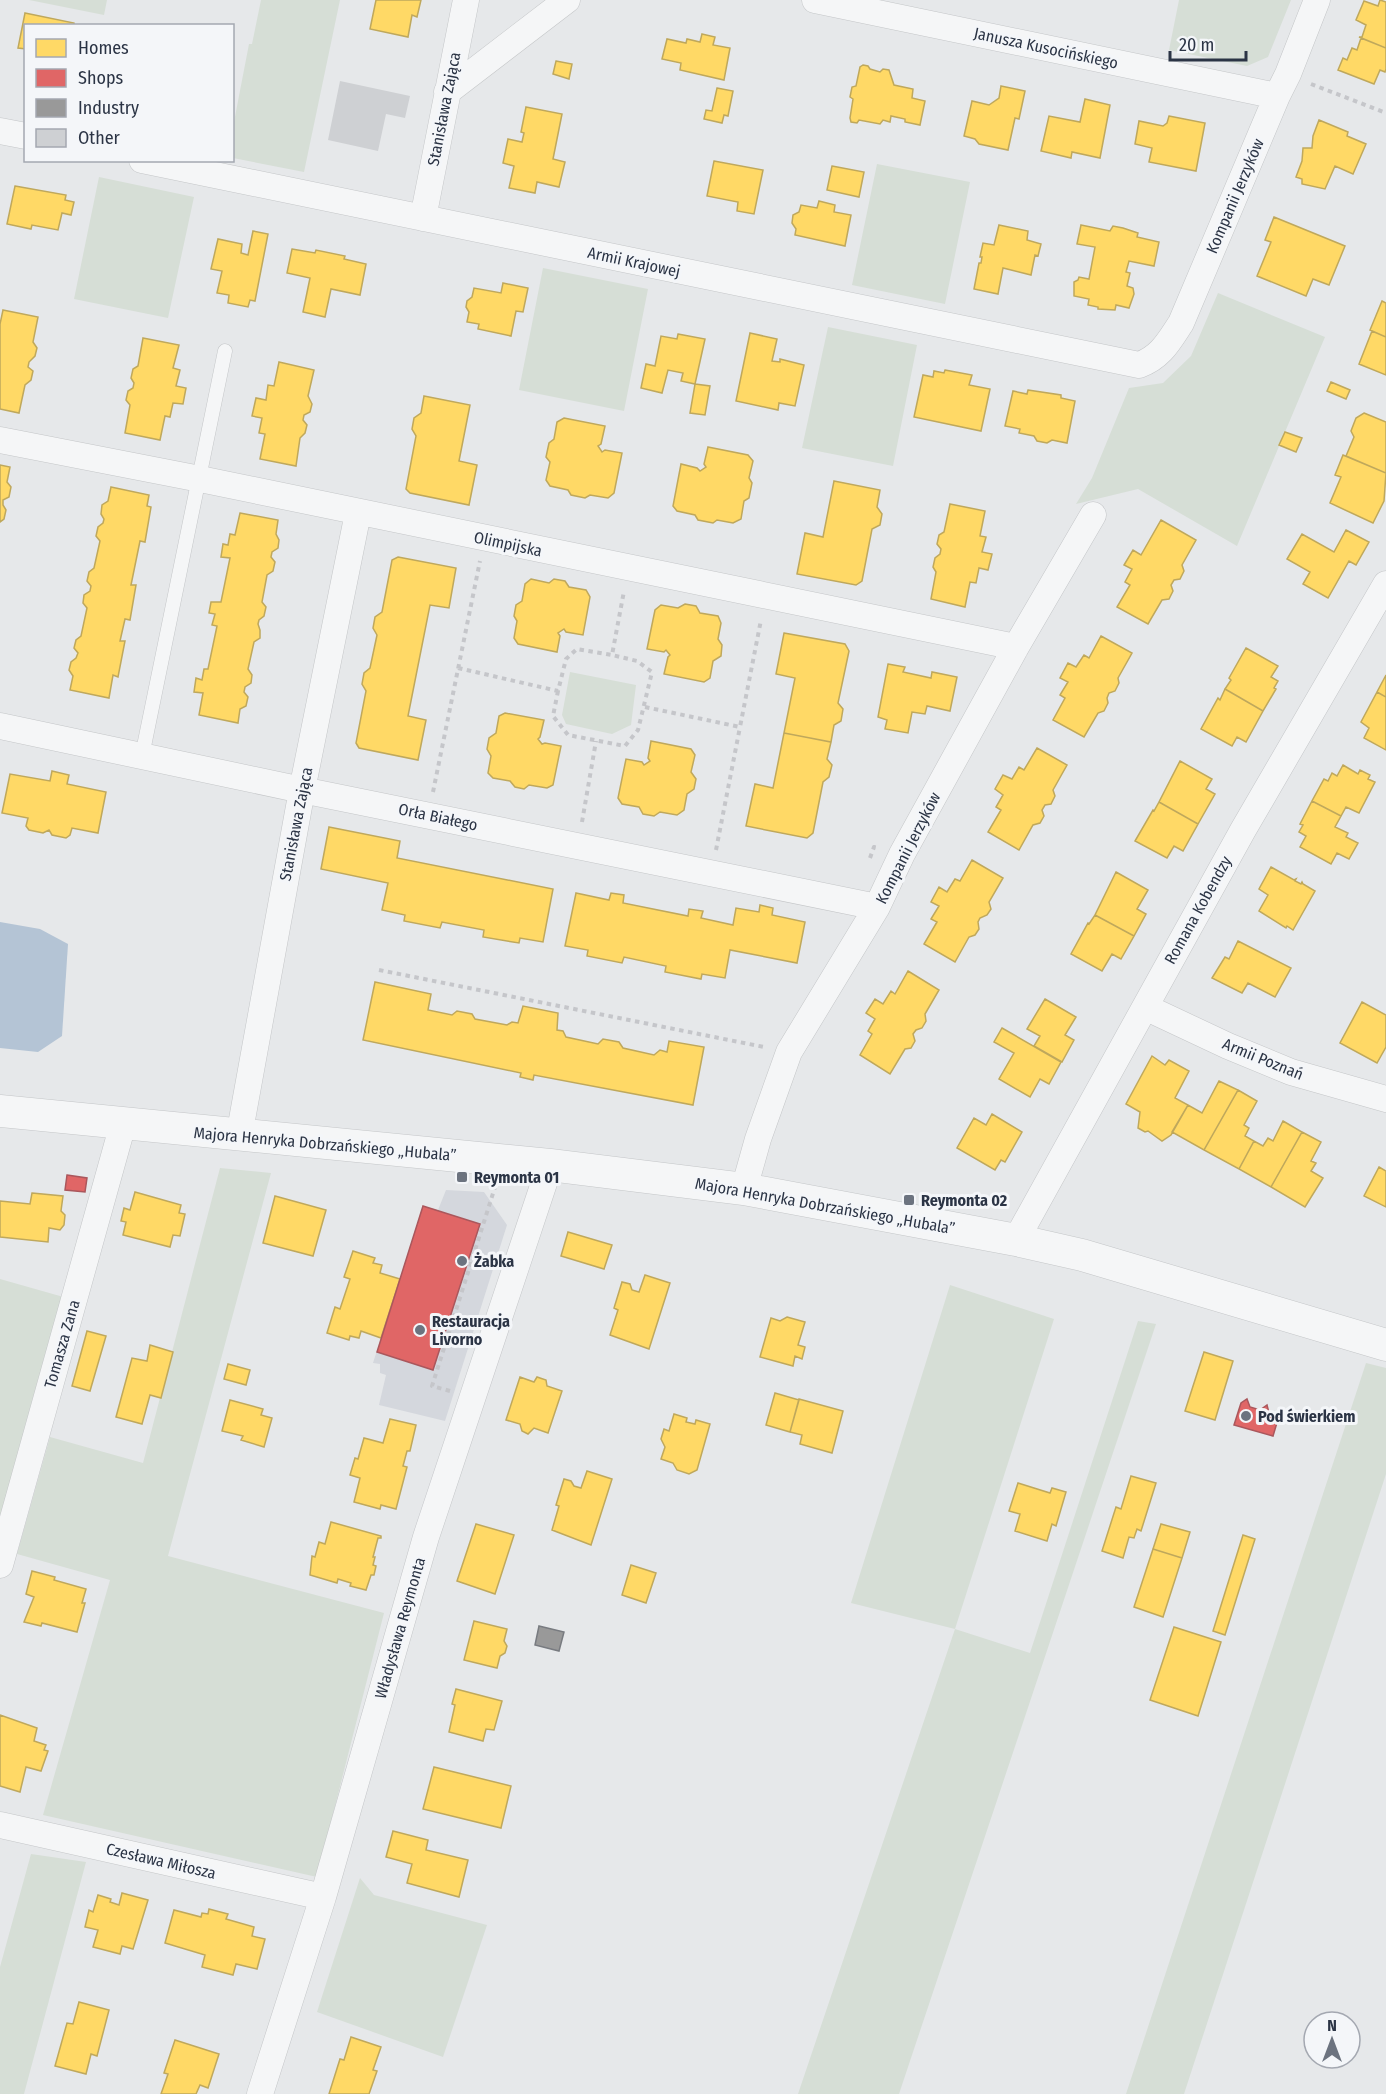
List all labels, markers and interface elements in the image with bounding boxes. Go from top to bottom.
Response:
street label: Janusza Kusocińskiego [972,23,1120,73]
legend [24,24,234,162]
scale bar [1170,24,1246,62]
text: 20 m [1179,34,1214,56]
text: Homes [78,37,129,59]
street label: Stanisława Zająca [424,50,465,168]
text: Shops [78,67,123,89]
text: Industry [78,97,139,119]
text: Other [78,127,121,149]
street label: Kompanii Jerzyków [1202,135,1268,256]
street label: Armii Krajowej [586,243,682,281]
street label: Olimpijska [472,528,544,561]
street label: Stanisława Zająca [276,765,317,883]
street label: Kompanii Jerzyków [872,789,945,907]
street label: Orła Białego [397,799,479,835]
street label: Romana Kobendzy [1160,852,1236,967]
street label: Armii Poznań [1220,1034,1306,1084]
street label: Majora Henryka Dobrzańskiego „Hubala” [193,1123,457,1165]
place label: Reymonta 01 [474,1168,559,1187]
marker: Reymonta 01 [455,1170,469,1184]
street label: Majora Henryka Dobrzańskiego „Hubala” [693,1174,957,1238]
place label: Reymonta 02 [921,1191,1008,1210]
marker: Reymonta 02 [902,1193,916,1207]
place label: Żabka [474,1252,514,1271]
marker: Żabka [455,1254,469,1268]
street label: Tomasza Zana [40,1298,84,1390]
place label: Restauracja Livorno [432,1312,510,1349]
marker: Restauracja Livorno [413,1323,427,1337]
place label: Pod świerkiem [1258,1407,1355,1426]
marker: Pod świerkiem [1239,1409,1253,1423]
street label: Władysława Reymonta [371,1555,429,1701]
street label: Czesława Miłosza [104,1839,218,1883]
north arrow [1302,2010,1362,2070]
text: N [1327,2016,1337,2035]

